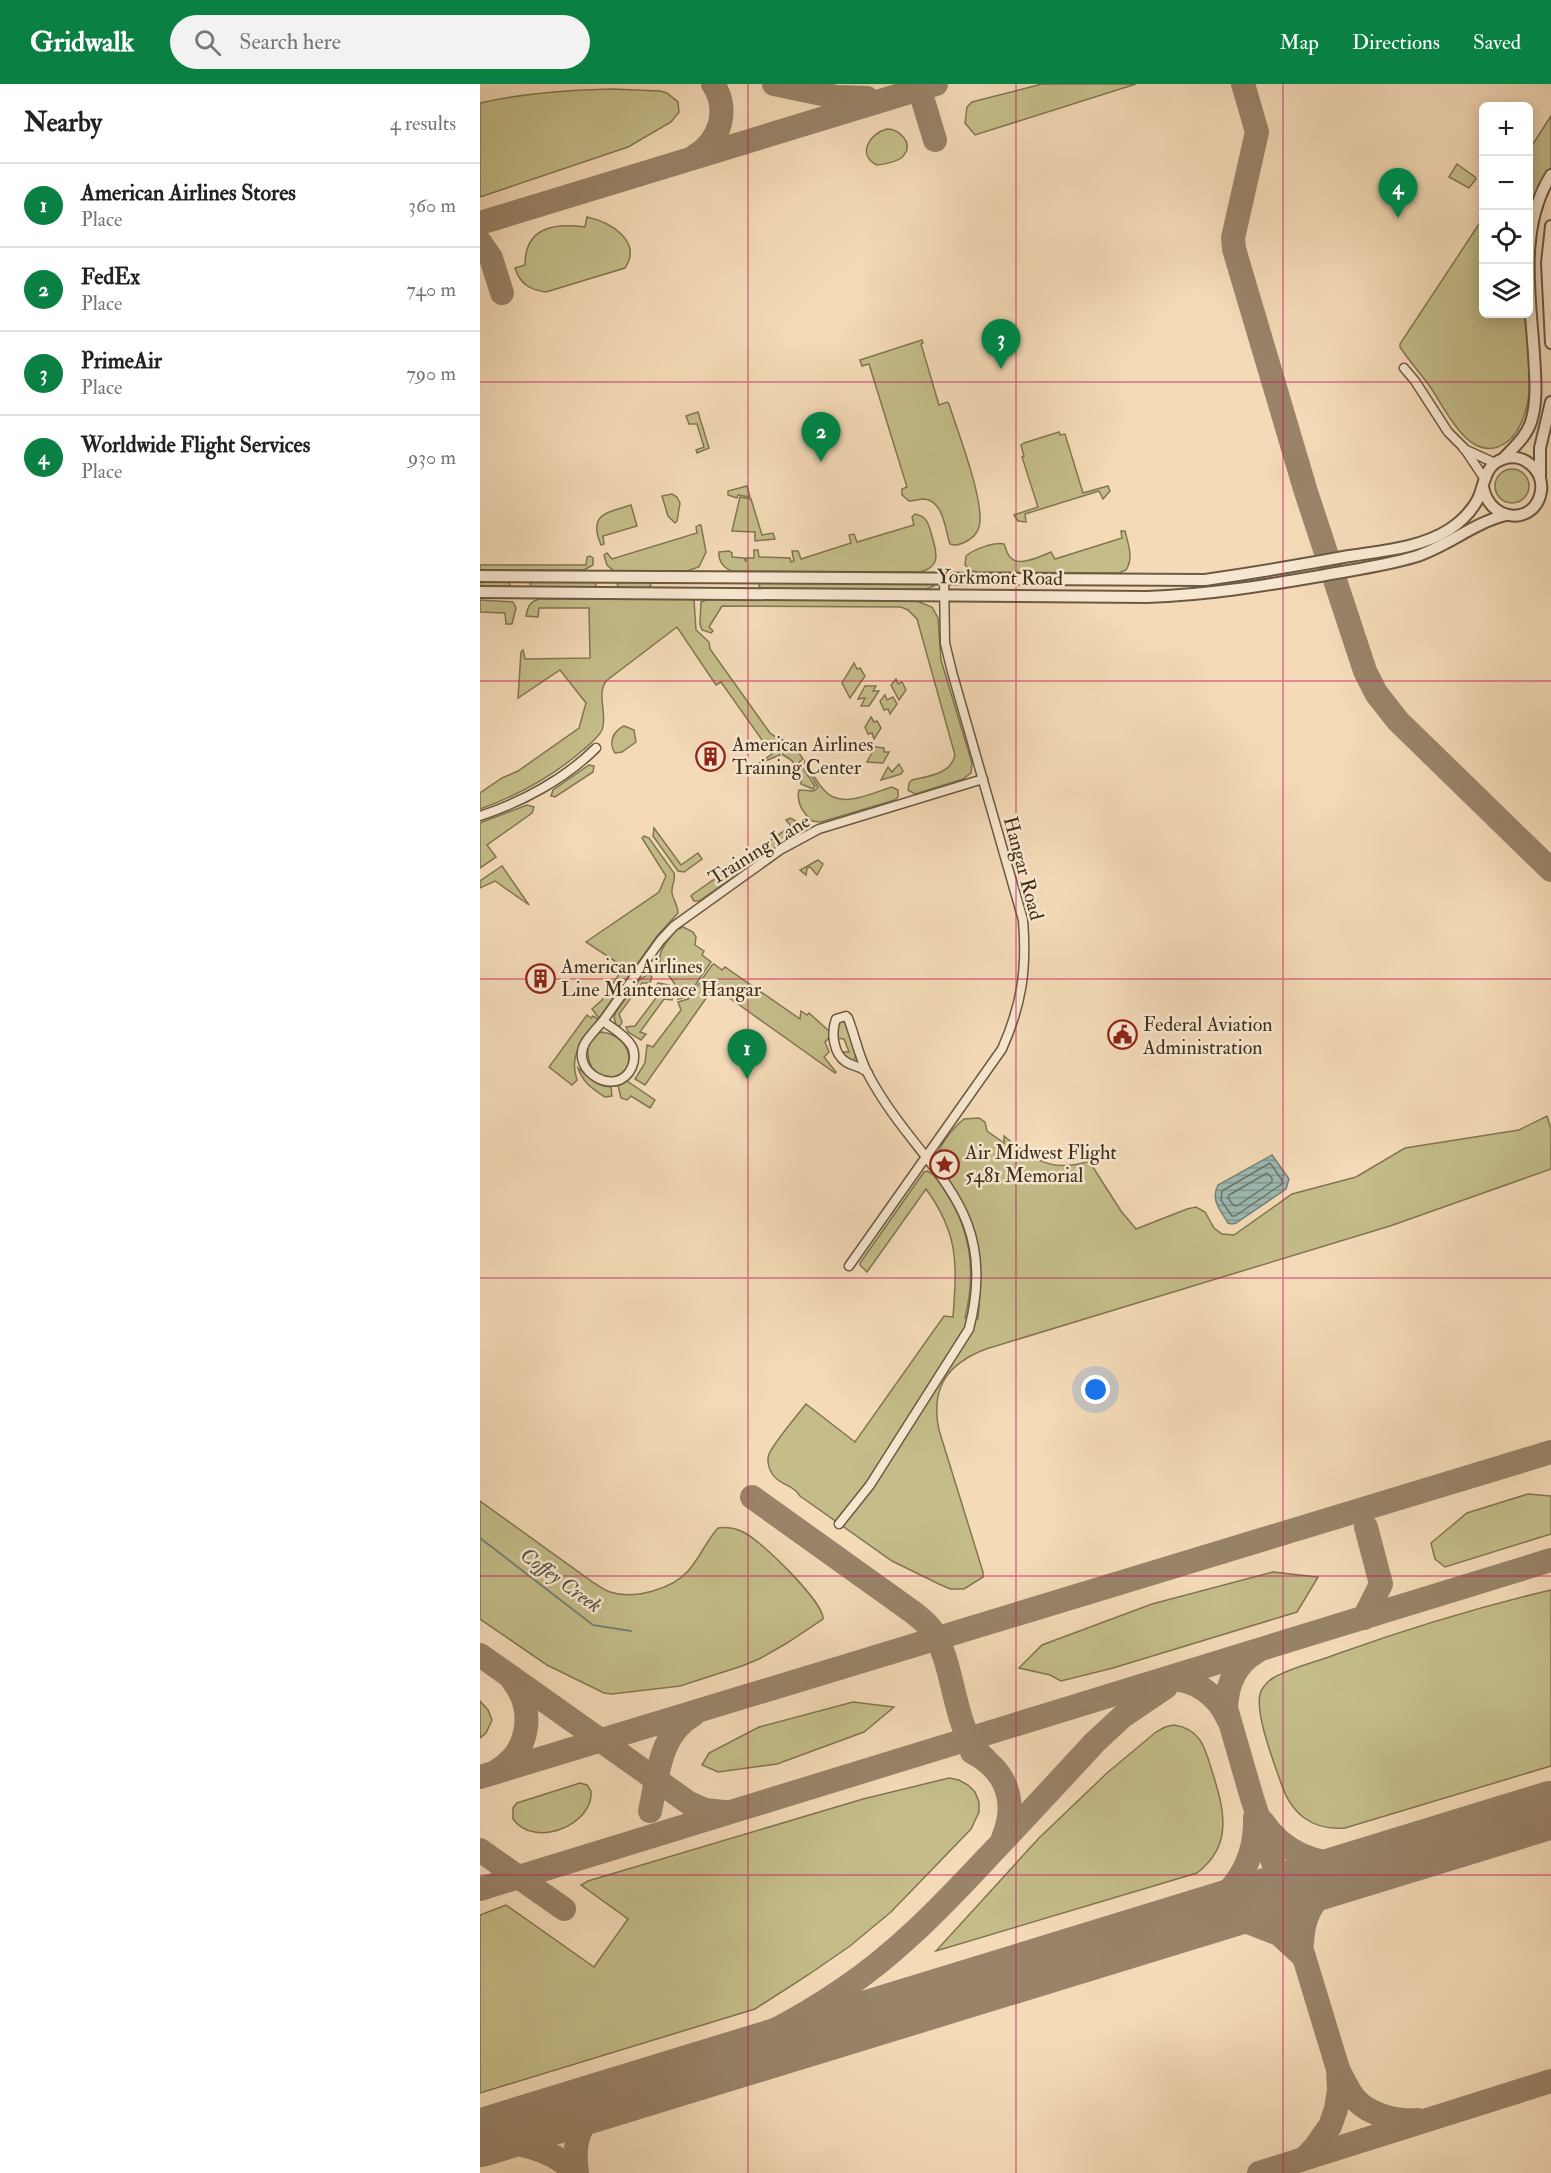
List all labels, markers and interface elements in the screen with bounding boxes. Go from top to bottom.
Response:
search box [170,15,590,69]
text: Gridwalk [30,25,134,60]
icon: search [191,26,224,59]
text: Search here [239,28,341,56]
text: Map [1279,29,1319,56]
text: Directions [1352,29,1440,56]
text: Saved [1473,29,1521,56]
map controls [1479,102,1533,318]
button: + [1479,102,1533,156]
text: Nearby [24,107,102,139]
text: 4 results [390,111,456,136]
button: − [1479,156,1533,210]
pin: 4 [1378,168,1418,218]
text: American Airlines Stores [81,179,296,207]
text: 1 [40,193,47,218]
text: 360 m [408,193,456,218]
text: Place [81,207,122,232]
button: locate [1479,210,1533,264]
text: FedEx [81,263,140,291]
button: layers [1479,264,1533,318]
text: 2 [38,277,49,302]
text: 740 m [407,277,456,302]
text: Place [81,291,122,316]
pin: 3 [982,320,1020,369]
text: PrimeAir [81,347,162,375]
text: 3 [40,361,47,386]
text: 790 m [407,361,456,386]
text: Place [81,375,122,400]
pin: 2 [802,412,840,462]
text: Worldwide Flight Services [81,431,310,459]
text: 4 [38,445,49,470]
text: 930 m [408,445,456,470]
text: Place [81,459,122,484]
street label: Yorkmont Road [937,564,1063,591]
place label: American Airlines Training Center [731,732,874,780]
building icon: American Airlines Training Center [695,740,727,772]
street label: Training Lane [704,808,815,891]
street label: Hangar Road [998,813,1049,923]
place label: American Airlines Line Maintenace Hangar [560,954,762,1002]
building icon: American Airlines Line Maintenace Hangar [524,962,556,994]
place label: Federal Aviation Administration [1142,1012,1273,1060]
public building icon: Federal Aviation Administration [1106,1019,1138,1051]
pin: 1 [728,1030,766,1079]
place label: Air Midwest Flight 5481 Memorial [964,1140,1117,1188]
place icon: Air Midwest Flight 5481 Memorial [928,1148,960,1180]
your location [1081,1375,1110,1404]
water label: Coffey Creek [515,1542,607,1619]

